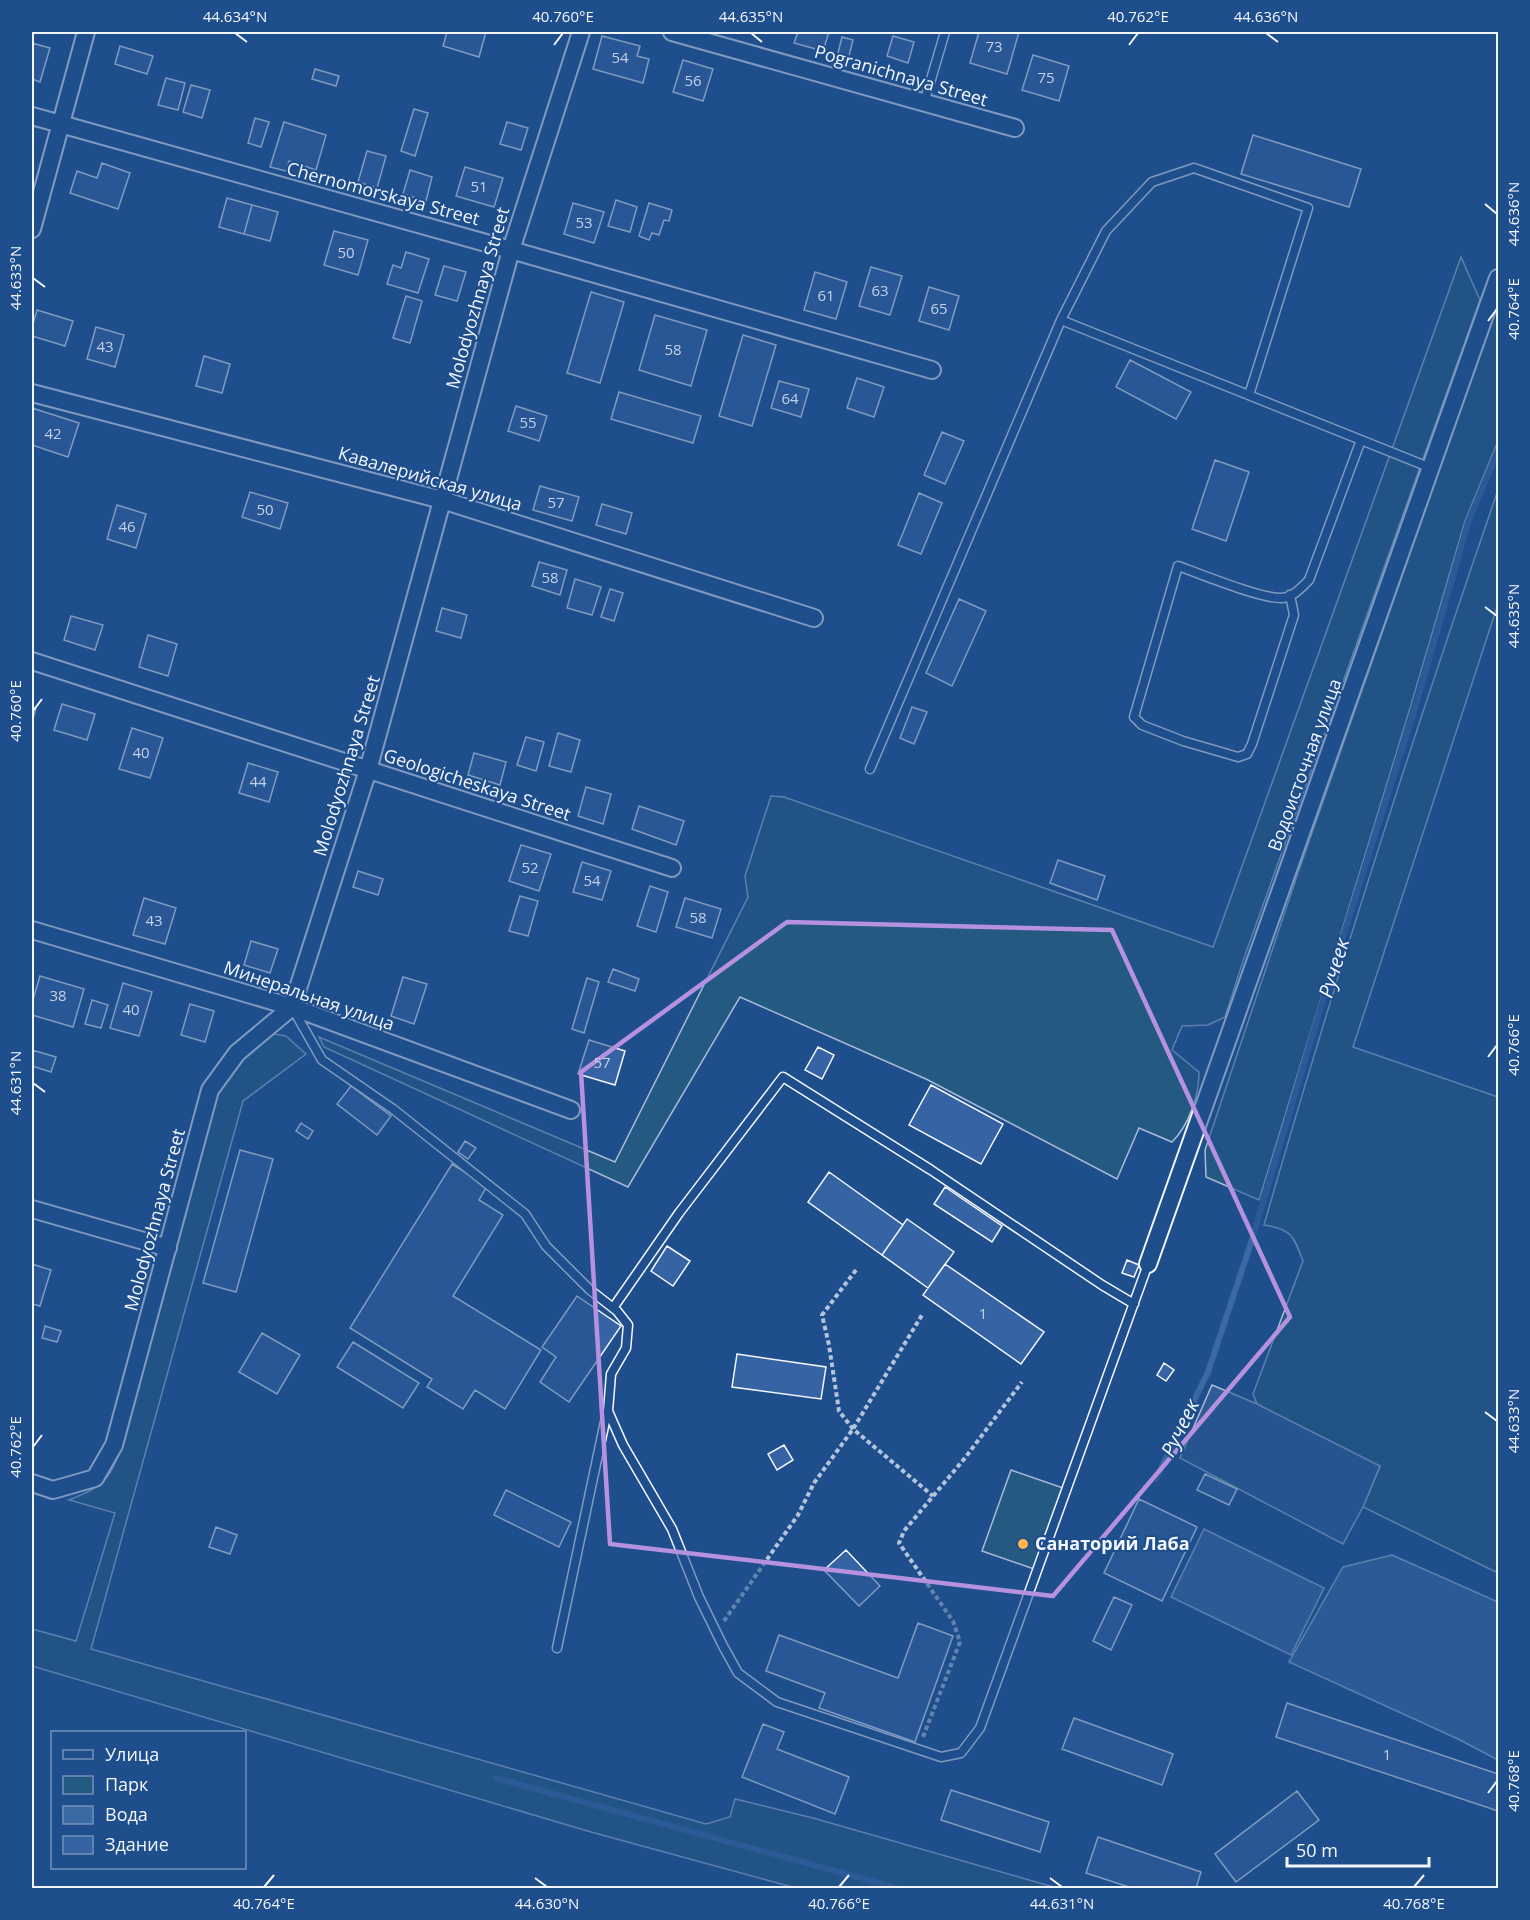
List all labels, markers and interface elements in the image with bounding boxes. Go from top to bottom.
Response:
text: 44.634°N [203,6,267,26]
text: 40.760°E [532,6,594,26]
text: 44.635°N [719,6,783,26]
text: 40.762°E [1107,6,1169,26]
text: 44.636°N [1234,6,1298,26]
house number: 73 [985,36,1003,56]
street label: Pogranichnaya Street [812,39,991,111]
house number: 54 [611,47,629,67]
house number: 75 [1037,67,1055,87]
house number: 56 [684,70,702,90]
street label: Chernomorskaya Street [284,156,482,230]
house number: 51 [470,176,488,196]
text: 44.636°N [1503,182,1523,246]
street label: Molodyozhnaya Street [440,204,514,391]
house number: 53 [575,212,593,232]
house number: 50 [337,242,355,262]
text: 44.633°N [5,246,25,310]
text: 40.764°E [1503,278,1523,340]
house number: 63 [871,280,889,300]
house number: 61 [817,285,835,305]
house number: 65 [930,298,948,318]
house number: 43 [96,336,114,356]
house number: 58 [664,339,682,359]
house number: 64 [781,388,799,408]
house number: 55 [519,412,537,432]
house number: 42 [44,423,62,443]
street label: Кавалерийская улица [336,440,525,516]
house number: 57 [547,492,565,512]
house number: 50 [256,499,274,519]
house number: 46 [118,516,136,536]
house number: 58 [541,567,559,587]
text: 44.635°N [1503,584,1523,648]
street label: Molodyozhnaya Street [307,672,385,859]
street label: Водоисточная улица [1262,675,1346,854]
text: 40.760°E [5,680,25,742]
house number: 40 [132,742,150,762]
street label: Geologicheskaya Street [381,742,574,826]
house number: 44 [249,771,267,791]
house number: 52 [521,857,539,877]
house number: 54 [583,870,601,890]
house number: 58 [689,907,707,927]
house number: 43 [145,910,163,930]
water label: Ручеек [1312,933,1356,1001]
street label: Минеральная улица [221,955,398,1036]
house number: 38 [49,985,67,1005]
house number: 40 [122,999,140,1019]
text: 40.766°E [1503,1014,1523,1076]
text: 44.631°N [5,1051,25,1115]
house number: 57 [593,1052,611,1072]
street label: Molodyozhnaya Street [118,1126,190,1314]
house number: 1 [979,1303,987,1323]
text: 44.633°N [1503,1389,1523,1453]
water label: Ручеек [1154,1393,1206,1461]
text: 40.762°E [5,1416,25,1478]
place label: Санаторий Лаба [1035,1531,1190,1555]
marker: Санаторий Лаба [1016,1537,1030,1551]
legend [51,1731,246,1869]
text: Улица [105,1742,159,1766]
house number: 1 [1383,1744,1391,1764]
text: 40.768°E [1503,1750,1523,1812]
text: Парк [105,1772,149,1796]
text: Вода [105,1802,148,1826]
scale bar [1287,1830,1430,1868]
text: Здание [105,1832,169,1856]
text: 50 m [1296,1838,1338,1862]
text: 40.764°E [233,1893,295,1913]
text: 44.630°N [515,1893,579,1913]
text: 40.766°E [808,1893,870,1913]
text: 44.631°N [1030,1893,1094,1913]
text: 40.768°E [1383,1893,1445,1913]

